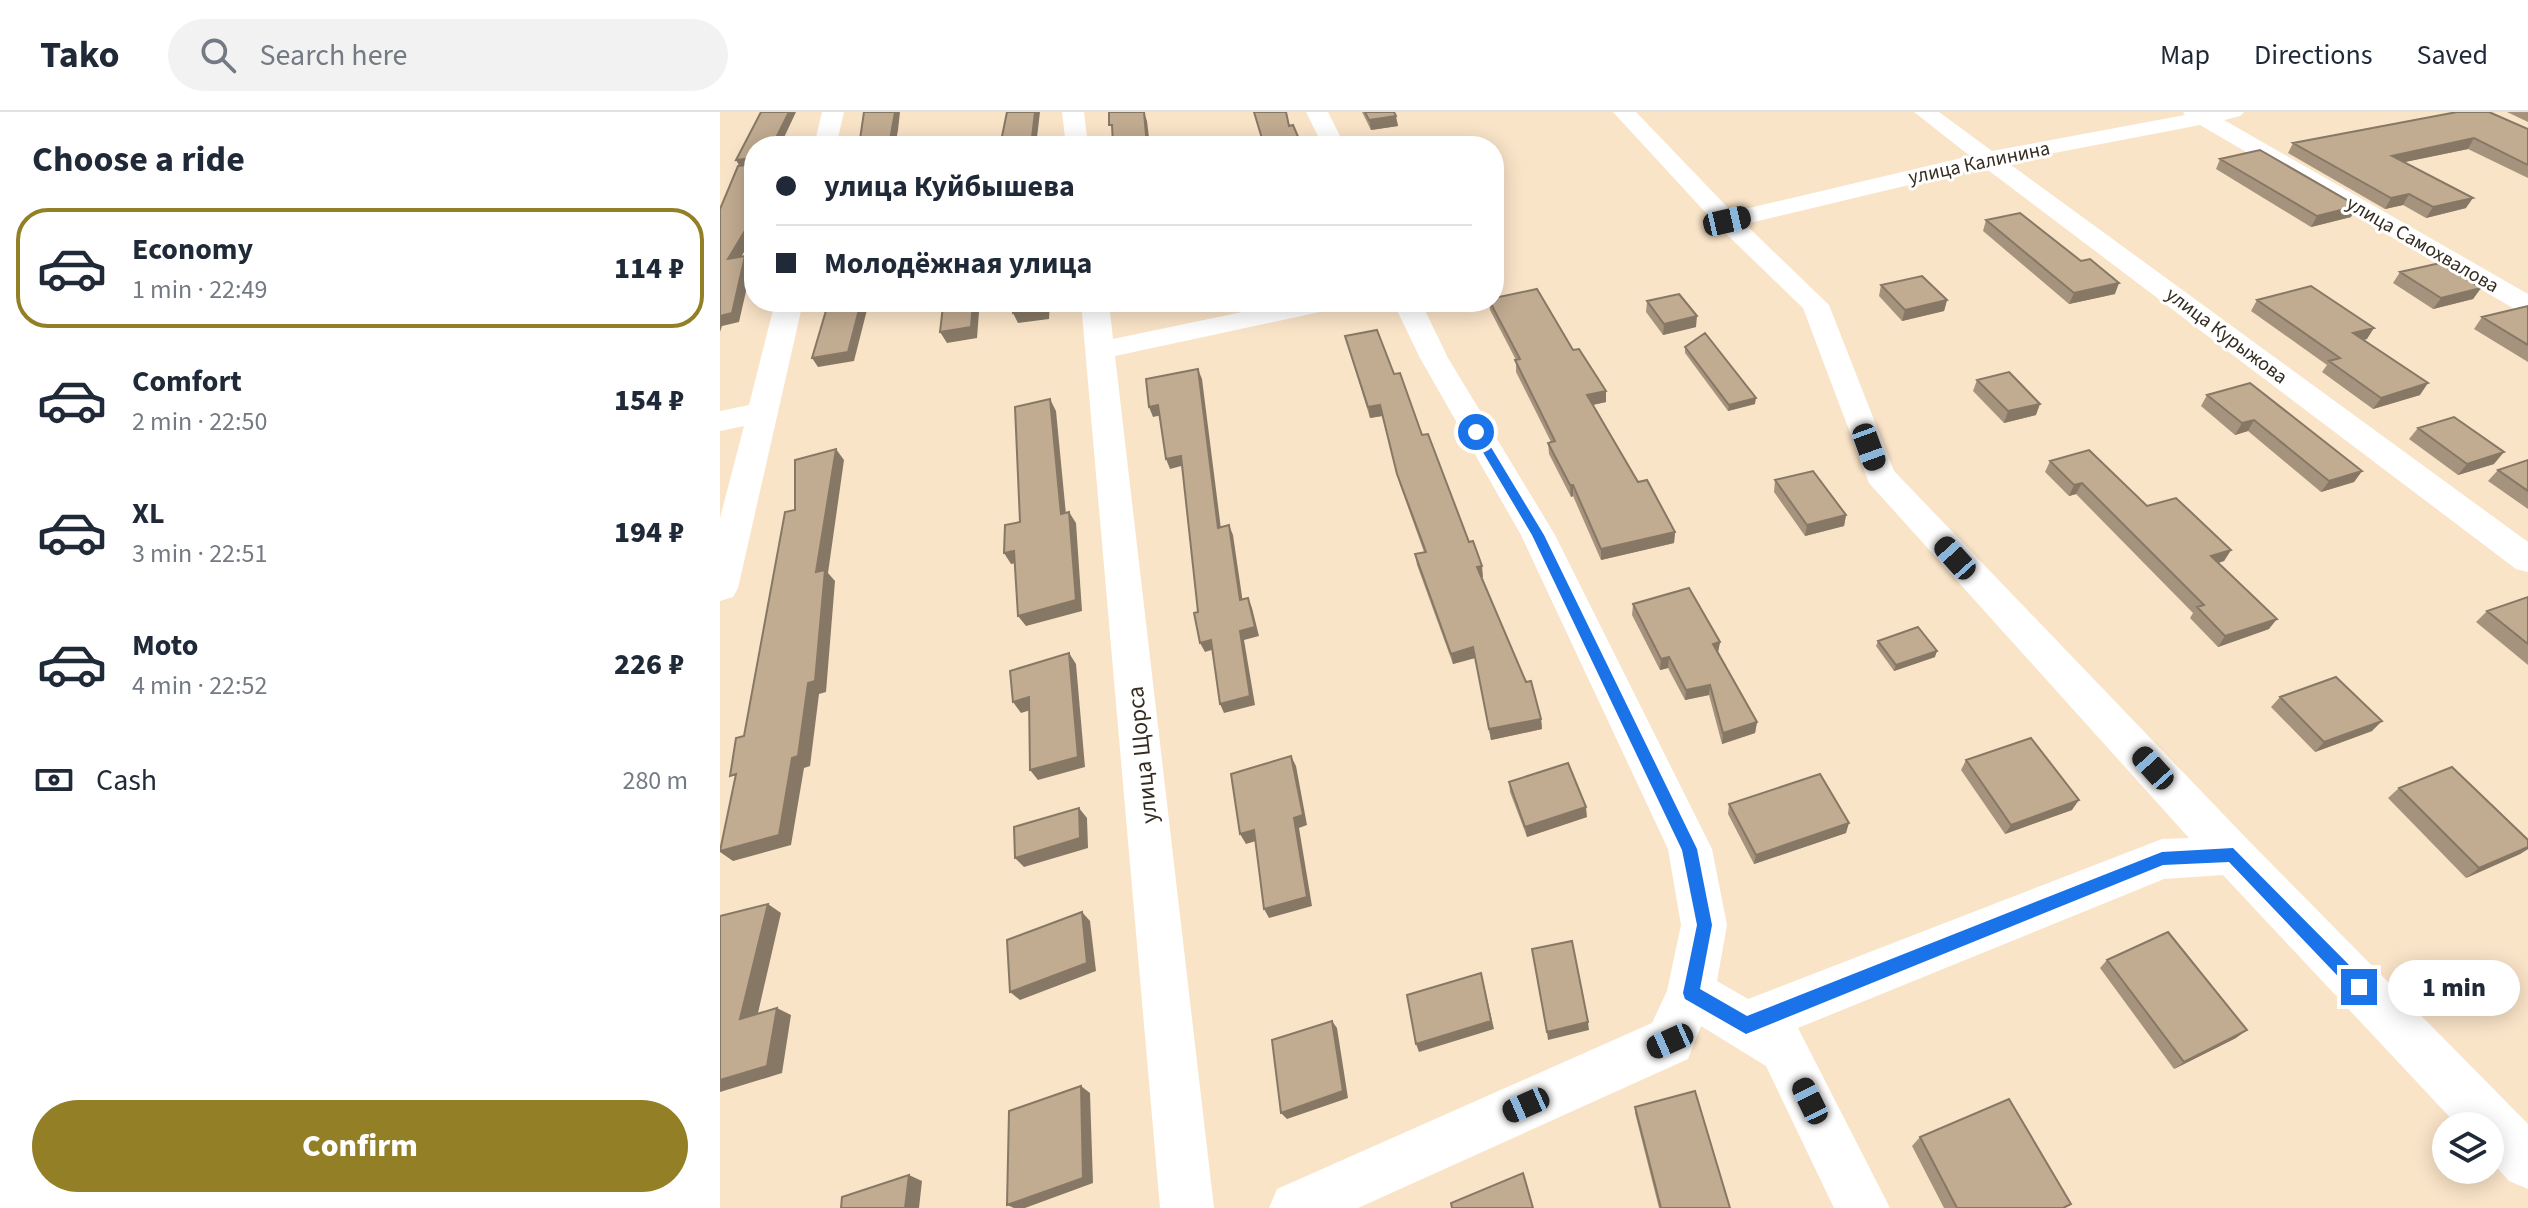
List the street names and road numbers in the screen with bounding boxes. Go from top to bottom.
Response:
street label: улица Калинина [1906,134,2052,192]
street label: улица Самохвалова [2341,190,2504,300]
street label: улица Курыжова [2160,281,2293,391]
street label: улица Щорса [1118,684,1167,825]

